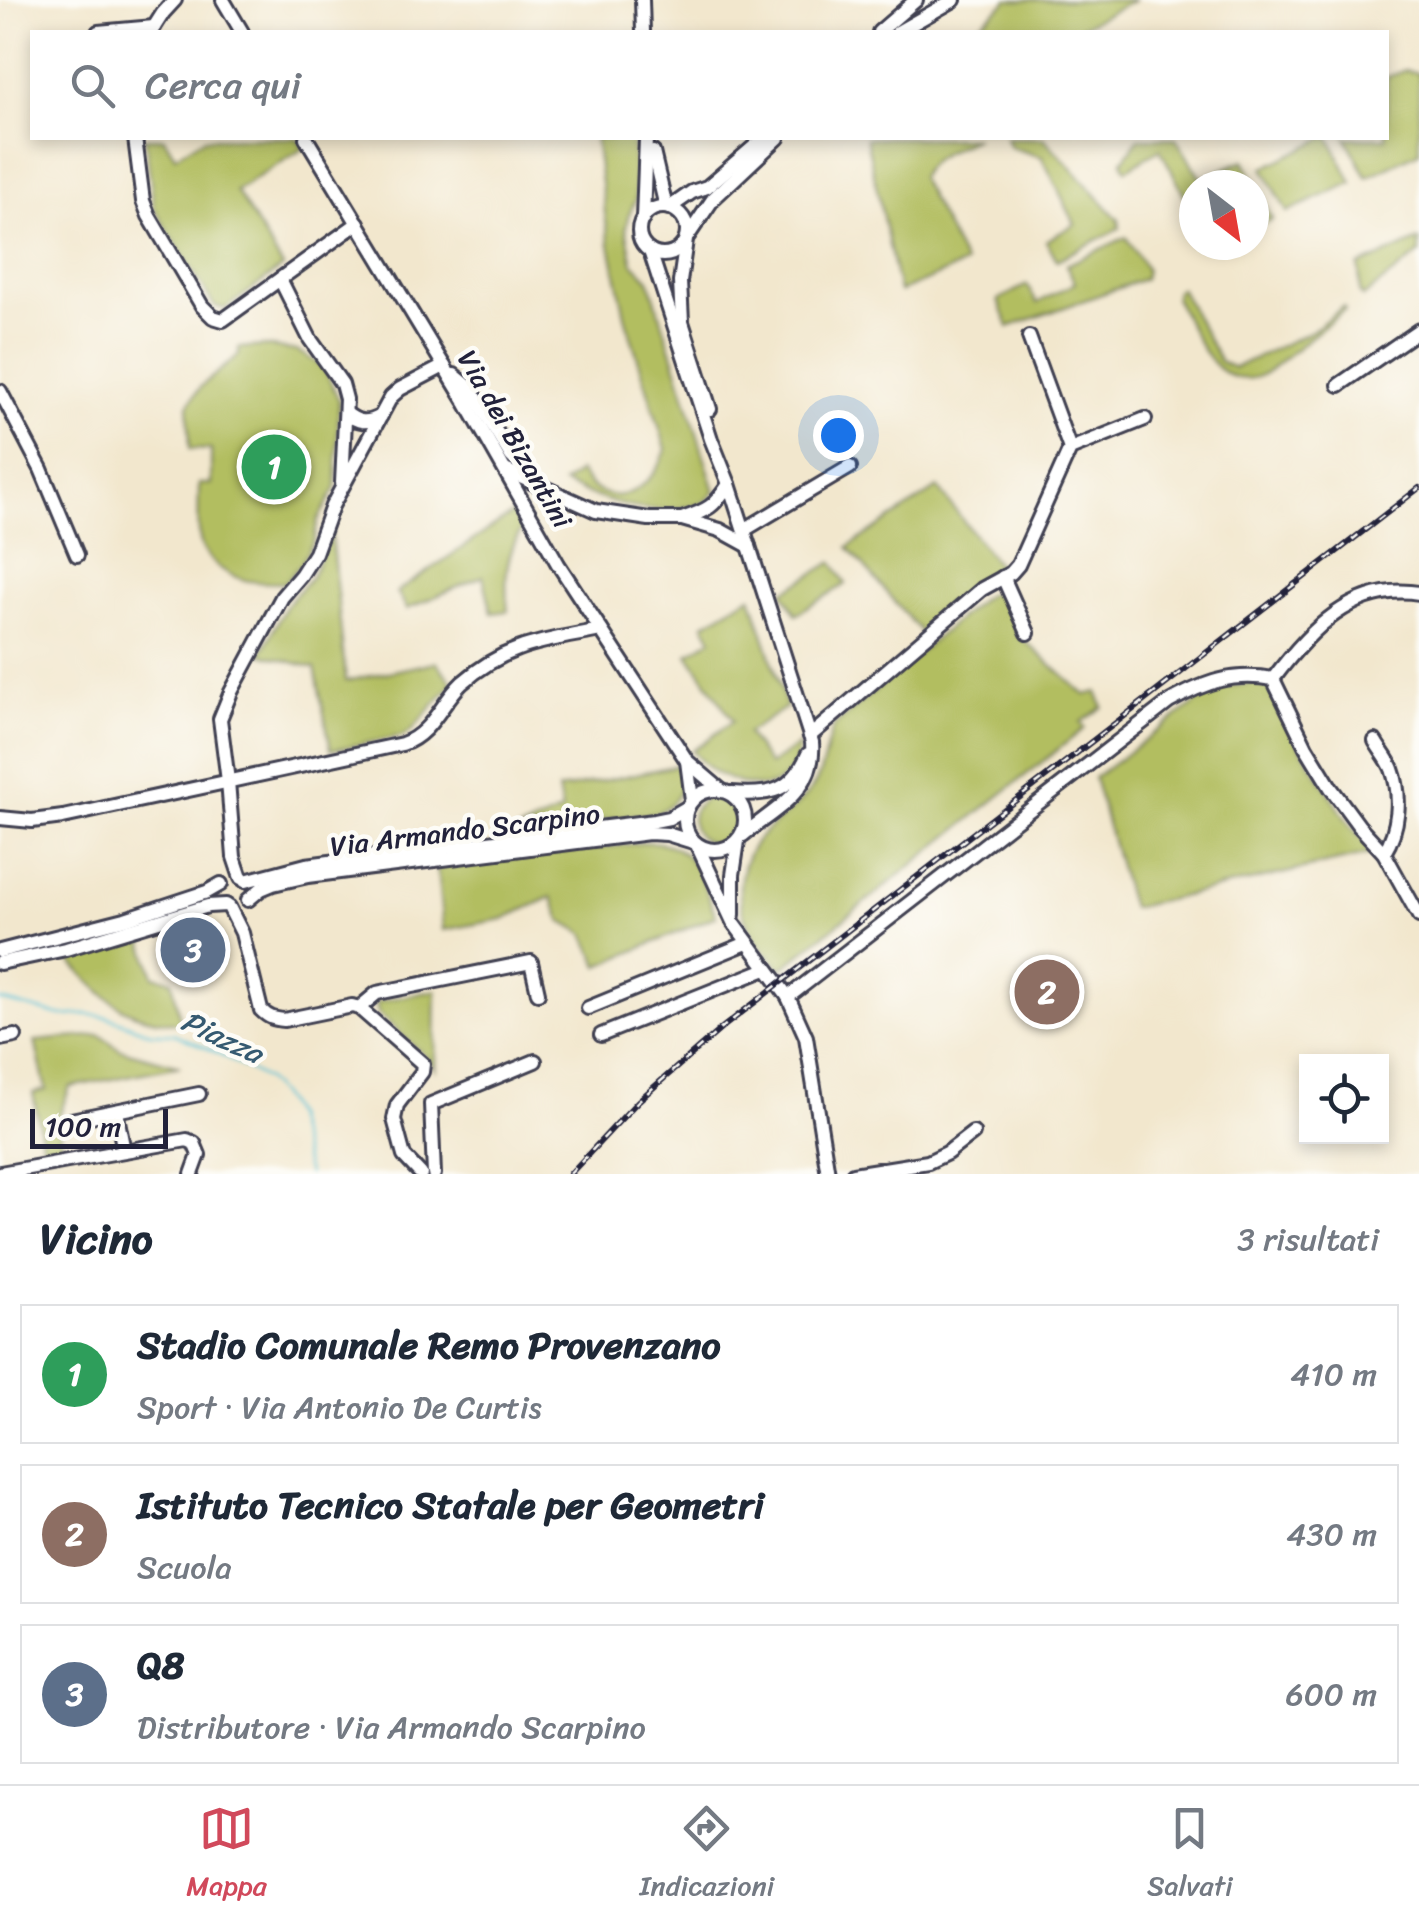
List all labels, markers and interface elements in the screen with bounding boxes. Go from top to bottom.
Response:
search box [30,30,1389,140]
text: Cerca qui [145,52,301,119]
icon: search [65,58,120,113]
north arrow [1179,170,1269,260]
street label: Via dei Bizantini [444,340,587,539]
your location [813,410,864,461]
pin: 1 [242,430,306,504]
street label: Via Armando Scarpino [327,789,603,871]
pin: 3 [160,912,226,988]
pin: 2 [1014,954,1080,1030]
water label: Piazza [172,995,275,1081]
map controls [1299,1054,1389,1144]
button: locate [1299,1054,1389,1144]
text: 100 m [45,1102,121,1151]
scale bar [30,1104,168,1148]
text: Vicino [40,1202,153,1276]
text: 3 risultati [1237,1211,1379,1268]
text: Stadio Comunale Remo Provenzano [137,1312,721,1379]
text: 1 [68,1346,81,1403]
text: 410 m [1290,1346,1377,1403]
text: Sport · Via Antonio De Curtis [137,1379,542,1436]
text: Istituto Tecnico Statale per Geometri [137,1472,764,1539]
text: 2 [65,1506,84,1563]
text: 430 m [1286,1506,1377,1563]
text: Scuola [137,1539,232,1596]
text: Q8 [137,1632,185,1699]
text: 3 [66,1666,83,1723]
text: 600 m [1285,1666,1377,1723]
text: Distributore · Via Armando Scarpino [137,1699,646,1756]
tab: Mappa [186,1801,267,1910]
tab: Indicazioni [640,1801,774,1910]
tab: Salvati [1147,1801,1233,1910]

